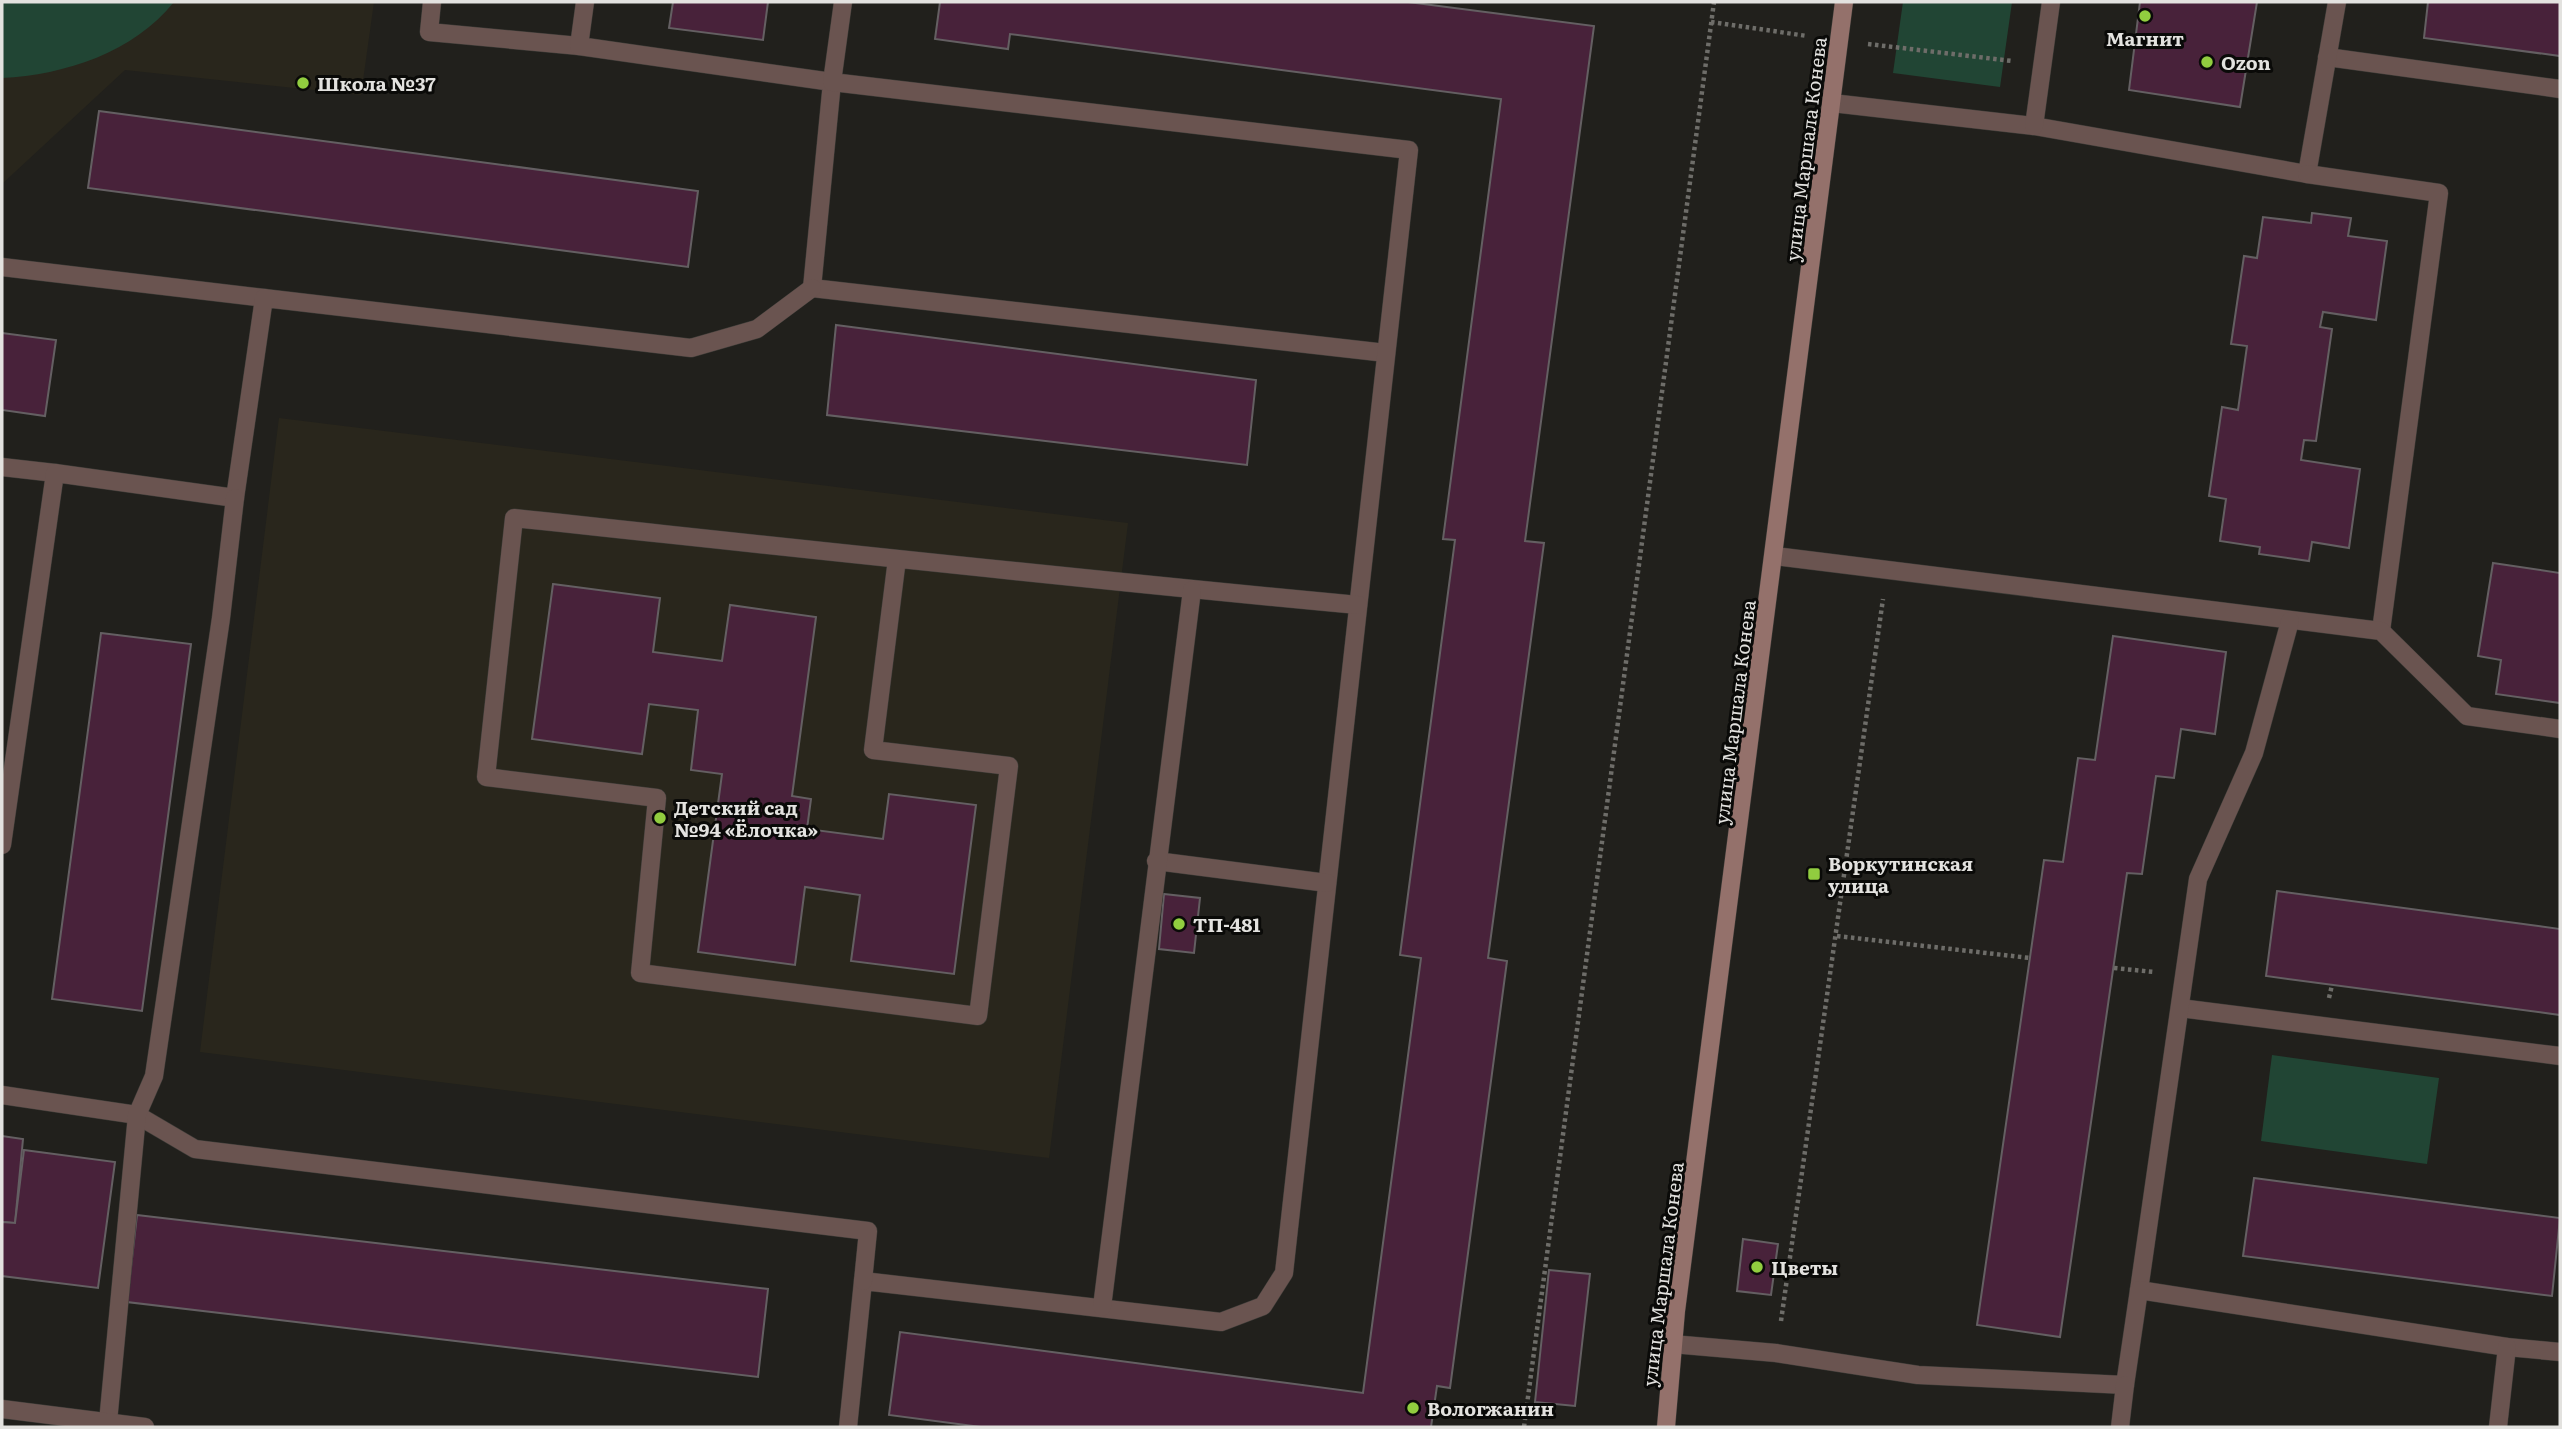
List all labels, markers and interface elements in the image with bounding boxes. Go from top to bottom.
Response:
marker: Магнит [2137,8,2153,24]
place label: Магнит [2106,24,2184,52]
street label: улица Маршала Конева [1777,34,1833,263]
place label: Ozon [2221,48,2271,76]
marker: Ozon [2199,54,2215,70]
place label: Школа №37 [317,69,436,97]
marker: Школа №37 [295,75,311,91]
street label: улица Маршала Конева [1706,597,1762,826]
place label: Детский сад №94 «Ёлочка» [674,793,818,843]
marker: Детский сад №94 «Ёлочка» [652,810,668,826]
place label: Воркутинская улица [1828,849,1973,899]
marker: Воркутинская улица [1806,866,1822,882]
place label: ТП-481 [1193,910,1260,938]
marker: ТП-481 [1171,916,1187,932]
street label: улица Маршала Конева [1634,1159,1690,1388]
place label: Цветы [1771,1253,1838,1281]
marker: Цветы [1749,1259,1765,1275]
place label: Вологжанин [1427,1394,1554,1422]
marker: Вологжанин [1405,1400,1421,1416]

